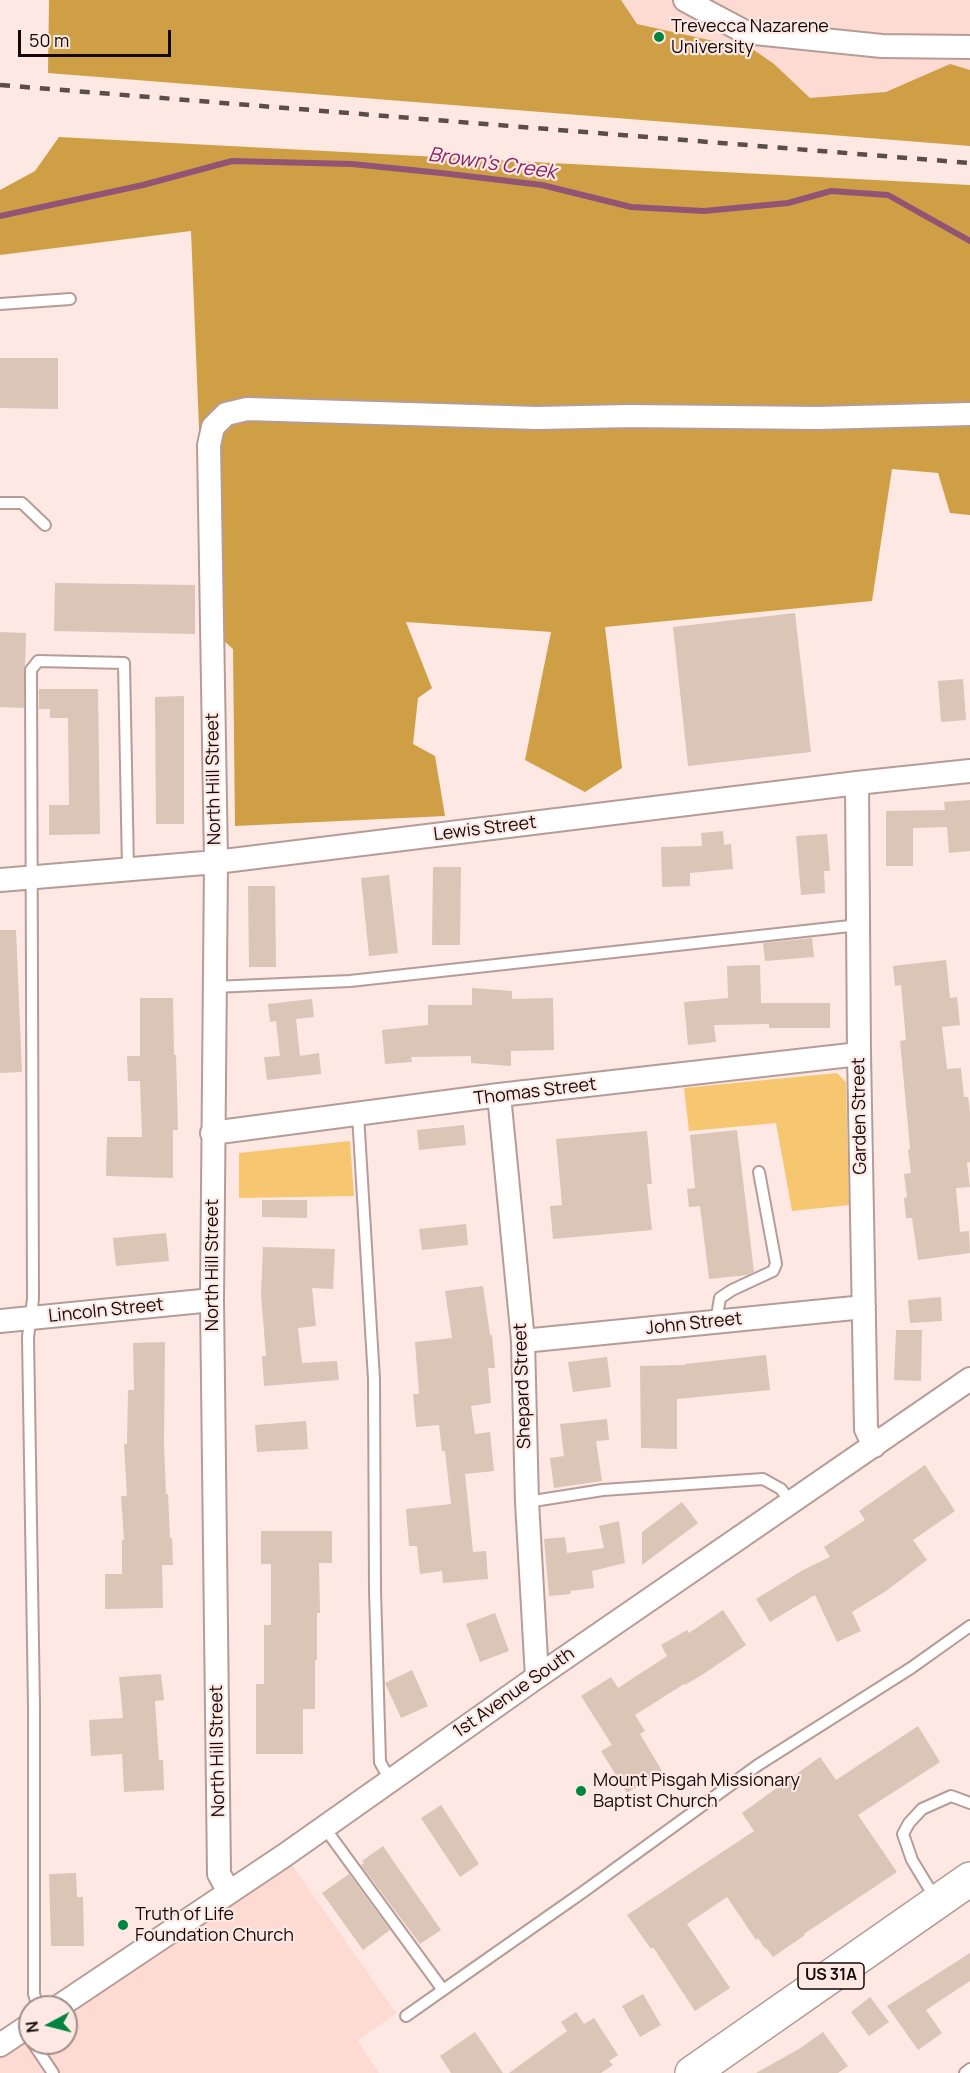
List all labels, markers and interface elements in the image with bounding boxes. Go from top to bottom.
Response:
place label: Trevecca Nazarene University [671,16,829,58]
scale bar [21,18,174,56]
text: 50 m [29,28,69,52]
marker: Trevecca Nazarene University [652,30,666,44]
water label: Brown's Creek [426,143,558,185]
street label: North Hill Street [202,713,226,845]
street label: Lewis Street [432,812,538,846]
street label: Garden Street [848,1057,872,1175]
street label: Thomas Street [473,1074,597,1110]
street label: North Hill Street [202,1199,224,1331]
street label: Lincoln Street [47,1294,165,1328]
street label: John Street [645,1308,743,1340]
street label: Shepard Street [510,1323,536,1449]
street label: 1st Avenue South [449,1643,579,1743]
street label: North Hill Street [206,1685,230,1817]
place label: Mount Pisgah Missionary Baptist Church [593,1770,800,1812]
marker: Mount Pisgah Missionary Baptist Church [574,1784,588,1798]
place label: Truth of Life Foundation Church [135,1904,294,1946]
marker: Truth of Life Foundation Church [116,1918,130,1932]
road number: US 31A [798,1963,864,1989]
north arrow [18,1995,78,2055]
text: N [21,2020,44,2034]

